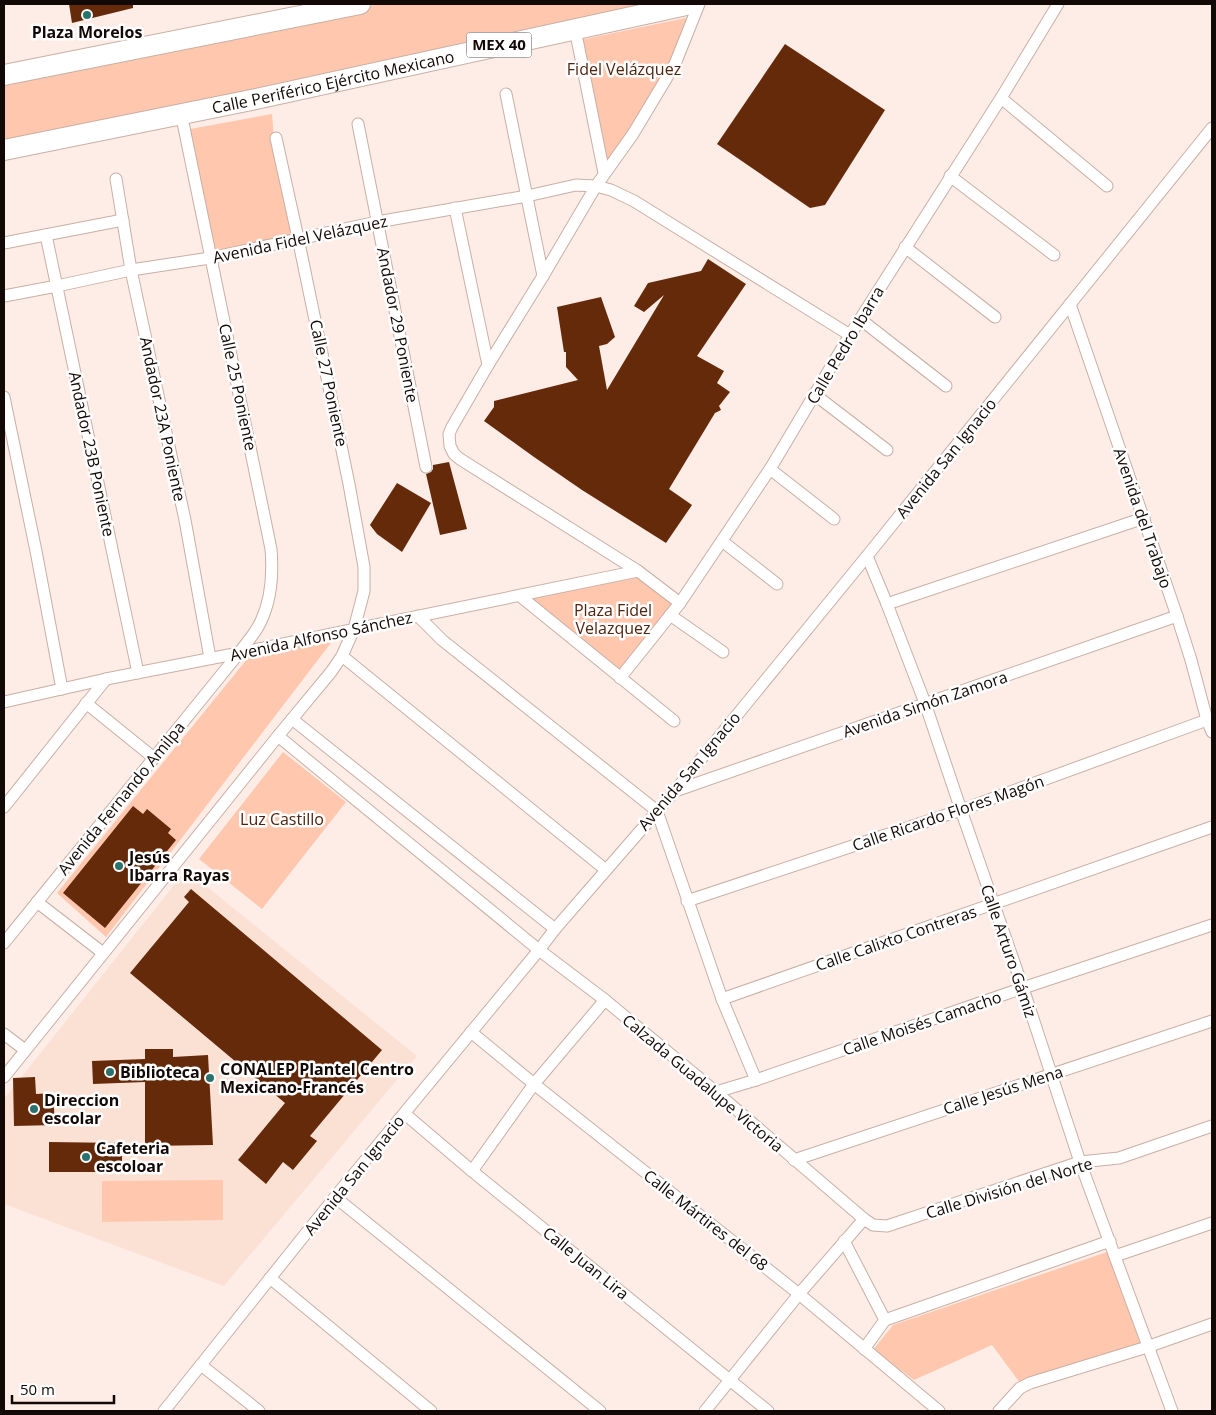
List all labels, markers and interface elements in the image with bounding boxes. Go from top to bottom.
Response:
marker: Plaza Morelos [81,9,93,21]
place label: Plaza Morelos [32,21,142,43]
road number: MEX 40 [466,32,532,58]
street label: Calle Periférico Ejército Mexicano [210,45,456,119]
park label: Fidel Velázquez [567,58,681,80]
street label: Avenida Fidel Velázquez [211,210,389,268]
street label: Andador 29 Poniente [372,245,424,405]
street label: Calle Pedro Ibarra [801,282,889,408]
street label: Calle 27 Poniente [305,318,353,448]
street label: Calle 25 Poniente [214,322,262,452]
street label: Andador 23A Poniente [135,335,191,503]
street label: Andador 23B Poniente [64,370,120,539]
street label: Avenida San Ignacio [891,393,1001,523]
street label: Avenida del Trabajo [1109,445,1177,591]
park label: Plaza Fidel Velazquez [574,599,652,639]
street label: Avenida Alfonso Sánchez [228,606,414,666]
street label: Avenida Simón Zamora [840,665,1010,743]
street label: Avenida San Ignacio [633,707,745,835]
street label: Avenida Fernando Amilpa [52,717,190,879]
street label: Calle Ricardo Flores Magón [849,770,1047,856]
park label: Luz Castillo [240,808,324,830]
place label: Jesús Ibarra Rayas [127,846,229,886]
marker: Jesús Ibarra Rayas [113,860,125,872]
street label: Calle Arturo Gámiz [976,881,1042,1021]
street label: Calle Calixto Contreras [813,900,979,976]
street label: Calle Moisés Camacho [840,986,1004,1060]
street label: Calzada Guadalupe Victoria [618,1009,788,1157]
place label: CONALEP Plantel Centro Mexicano-Francés [220,1058,414,1098]
street label: Calle Jesús Mena [940,1060,1066,1120]
place label: Biblioteca [120,1061,200,1083]
marker: Biblioteca [104,1066,116,1078]
marker: CONALEP Plantel Centro Mexicano-Francés [204,1072,216,1084]
place label: Direccion escolar [44,1089,119,1129]
marker: Direccion escolar [28,1103,40,1115]
street label: Avenida San Ignacio [299,1110,409,1240]
place label: Cafeteria escoloar [96,1137,170,1177]
marker: Cafeteria escoloar [80,1151,92,1163]
street label: Calle División del Norte [923,1152,1095,1224]
street label: Calle Mártires del 68 [639,1164,773,1276]
street label: Calle Juan Lira [538,1221,634,1305]
scale bar [12,1372,115,1404]
text: 50 m [20,1379,55,1399]

